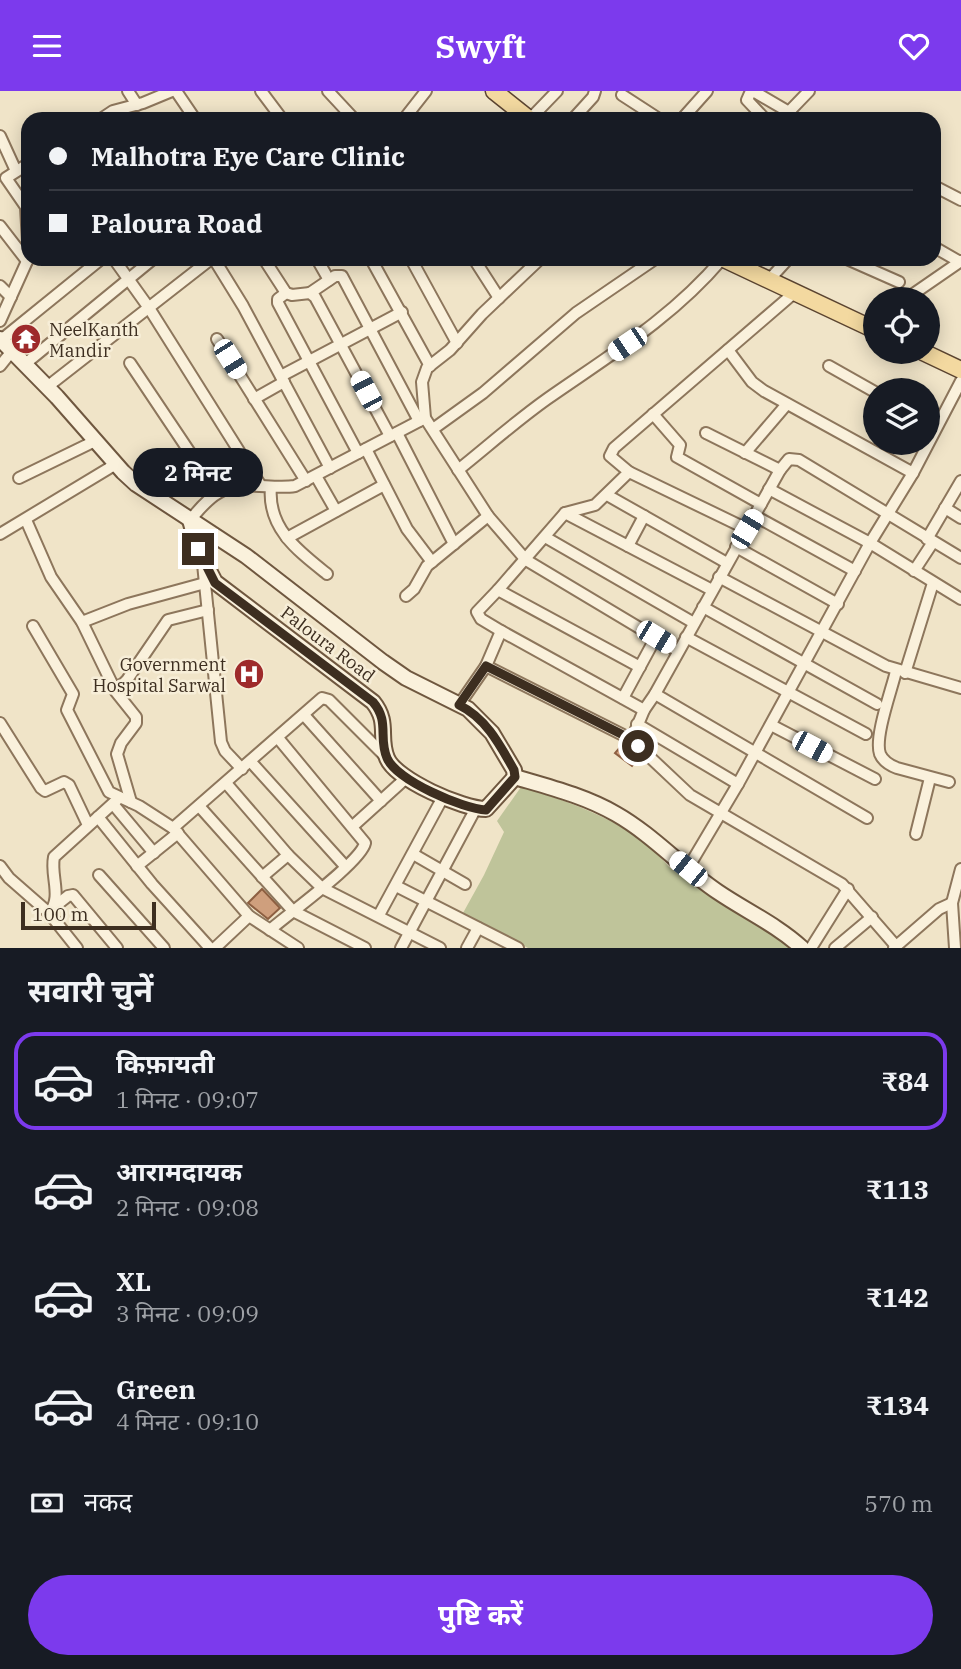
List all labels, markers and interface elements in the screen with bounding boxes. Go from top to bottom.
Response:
text: Swyft [435,25,526,67]
icon: menu [28,27,66,65]
icon: heart [895,27,933,65]
text: Malhotra Eye Care Clinic [91,139,405,173]
text: Paloura Road [91,206,262,240]
map controls [863,287,940,455]
button: locate [863,287,940,364]
place label: NeelKanth Mandir [49,318,139,362]
temple icon: NeelKanth Mandir [9,322,43,356]
car [604,324,651,364]
car [210,336,251,382]
car [347,368,386,414]
button: layers [863,378,940,455]
callout: 2 मिनट [133,447,263,497]
text: 2 मिनट [164,457,232,487]
car [728,506,767,552]
route end [182,533,214,565]
street label: Paloura Road [276,601,380,687]
car [633,617,680,657]
place label: Government Hospital Sarwal [92,653,226,697]
hospital icon: Government Hospital Sarwal [232,657,266,691]
car [789,728,836,766]
route start [622,730,654,762]
car [666,848,711,890]
scale bar [21,899,156,931]
text: 100 m [32,902,89,926]
text: सवारी चुनें [28,969,153,1011]
text: किफ़ायती [116,1046,215,1080]
icon: car [32,1050,95,1113]
text: ₹84 [881,1064,929,1098]
text: 1 मिनट · 09:07 [116,1084,259,1114]
text: आरामदायक [116,1154,242,1188]
icon: car [32,1158,95,1221]
text: ₹113 [866,1172,929,1206]
text: 2 मिनट · 09:08 [116,1192,259,1222]
text: XL [116,1264,151,1298]
icon: car [32,1266,95,1329]
text: ₹142 [866,1280,929,1314]
text: 3 मिनट · 09:09 [116,1298,259,1328]
text: Green [116,1372,196,1406]
icon: car [32,1374,95,1437]
text: ₹134 [866,1388,929,1422]
text: 4 मिनट · 09:10 [116,1406,259,1436]
icon: cash [28,1484,66,1522]
text: नकद [84,1484,132,1518]
text: 570 m [864,1488,933,1518]
button: पुष्टि करें [28,1575,933,1655]

